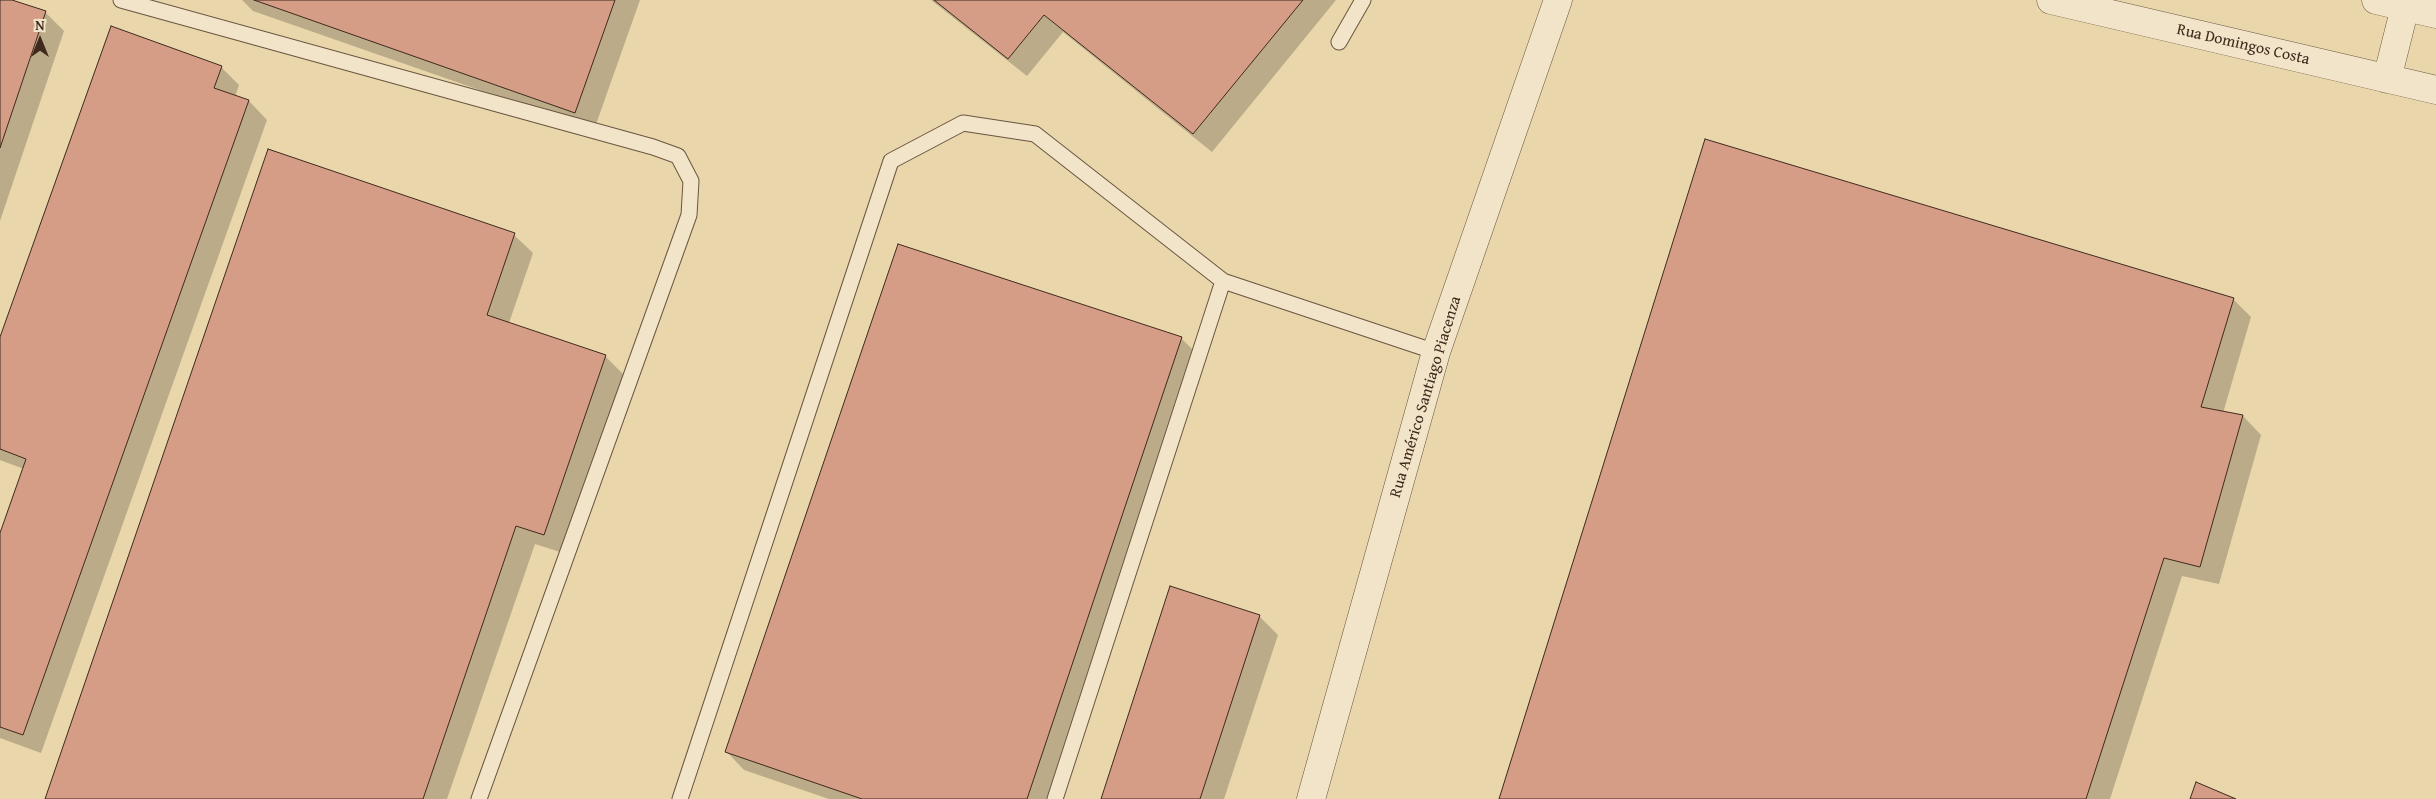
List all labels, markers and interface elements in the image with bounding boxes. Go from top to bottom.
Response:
north arrow [15,15,65,65]
text: N [35,15,45,35]
street label: Rua Domingos Costa [2175,20,2311,70]
street label: Rua Américo Santiago Piacenza [1386,294,1466,500]

